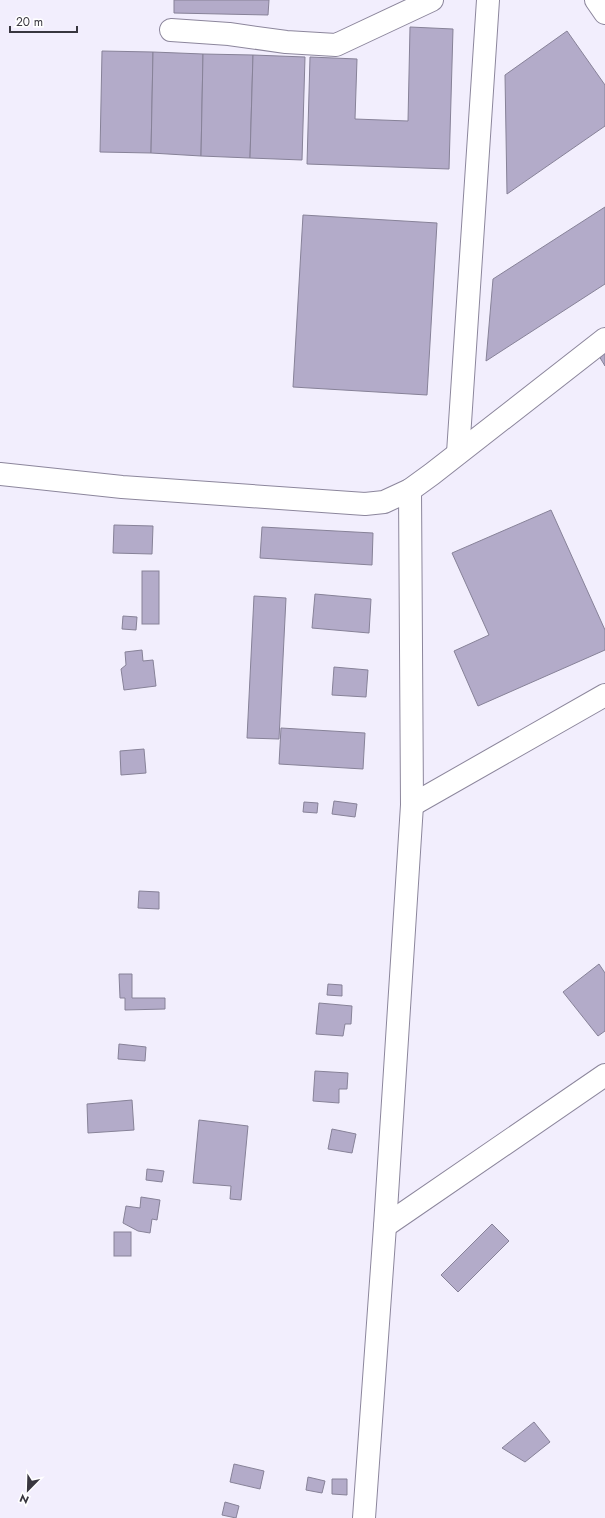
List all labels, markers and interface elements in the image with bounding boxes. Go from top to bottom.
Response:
scale bar [10,8,77,34]
text: 20 m [16,13,43,31]
north arrow [8,1470,48,1510]
text: N [17,1490,31,1508]

